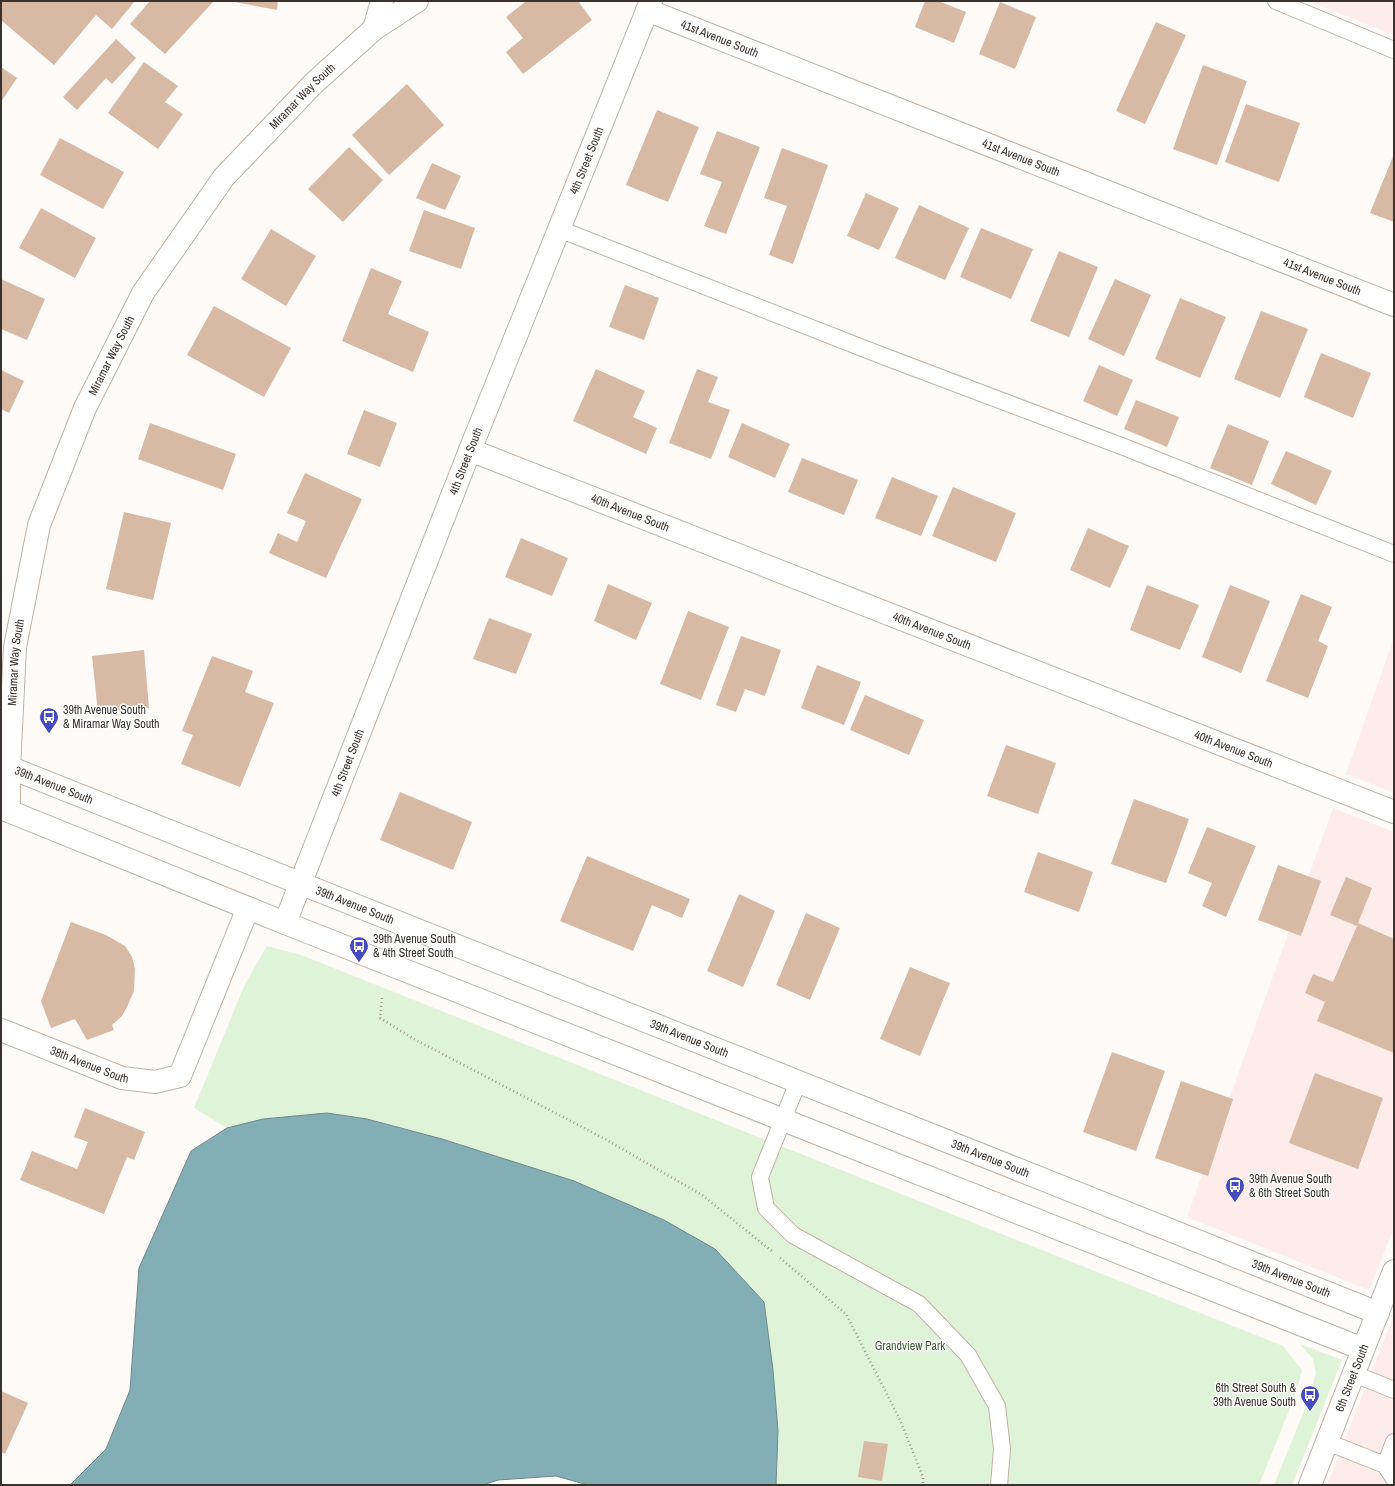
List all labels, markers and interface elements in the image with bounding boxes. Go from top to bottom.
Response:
street label: 41st Avenue South [678,16,761,61]
street label: Miramar Way South [266,60,339,133]
street label: 4th Street South [566,124,607,197]
street label: 41st Avenue South [980,135,1062,180]
street label: 41st Avenue South [1281,254,1364,299]
street label: Miramar Way South [85,313,138,398]
street label: 4th Street South [445,425,486,497]
street label: 40th Avenue South [588,490,672,535]
street label: 40th Avenue South [890,608,973,654]
street label: Miramar Way South [4,617,28,706]
place label: 39th Avenue South & Miramar Way South [63,702,159,732]
bus stop icon: 39th Avenue South & Miramar Way South [38,706,60,734]
street label: 40th Avenue South [1192,726,1275,772]
street label: 4th Street South [327,727,368,799]
street label: 39th Avenue South [12,762,96,808]
street label: 39th Avenue South [313,882,397,928]
place label: 39th Avenue South & 4th Street South [373,931,456,961]
bus stop icon: 39th Avenue South & 4th Street South [348,935,370,963]
street label: 39th Avenue South [648,1016,731,1061]
street label: 38th Avenue South [48,1042,129,1087]
street label: 39th Avenue South [949,1136,1032,1181]
place label: 39th Avenue South & 6th Street South [1249,1171,1332,1201]
bus stop icon: 39th Avenue South & 6th Street South [1224,1175,1246,1203]
street label: 39th Avenue South [1250,1256,1333,1301]
park label: Grandview Park [875,1338,945,1354]
street label: 6th Street South [1332,1342,1372,1414]
place label: 6th Street South & 39th Avenue South [1213,1380,1296,1410]
bus stop icon: 6th Street South & 39th Avenue South [1299,1384,1321,1412]

